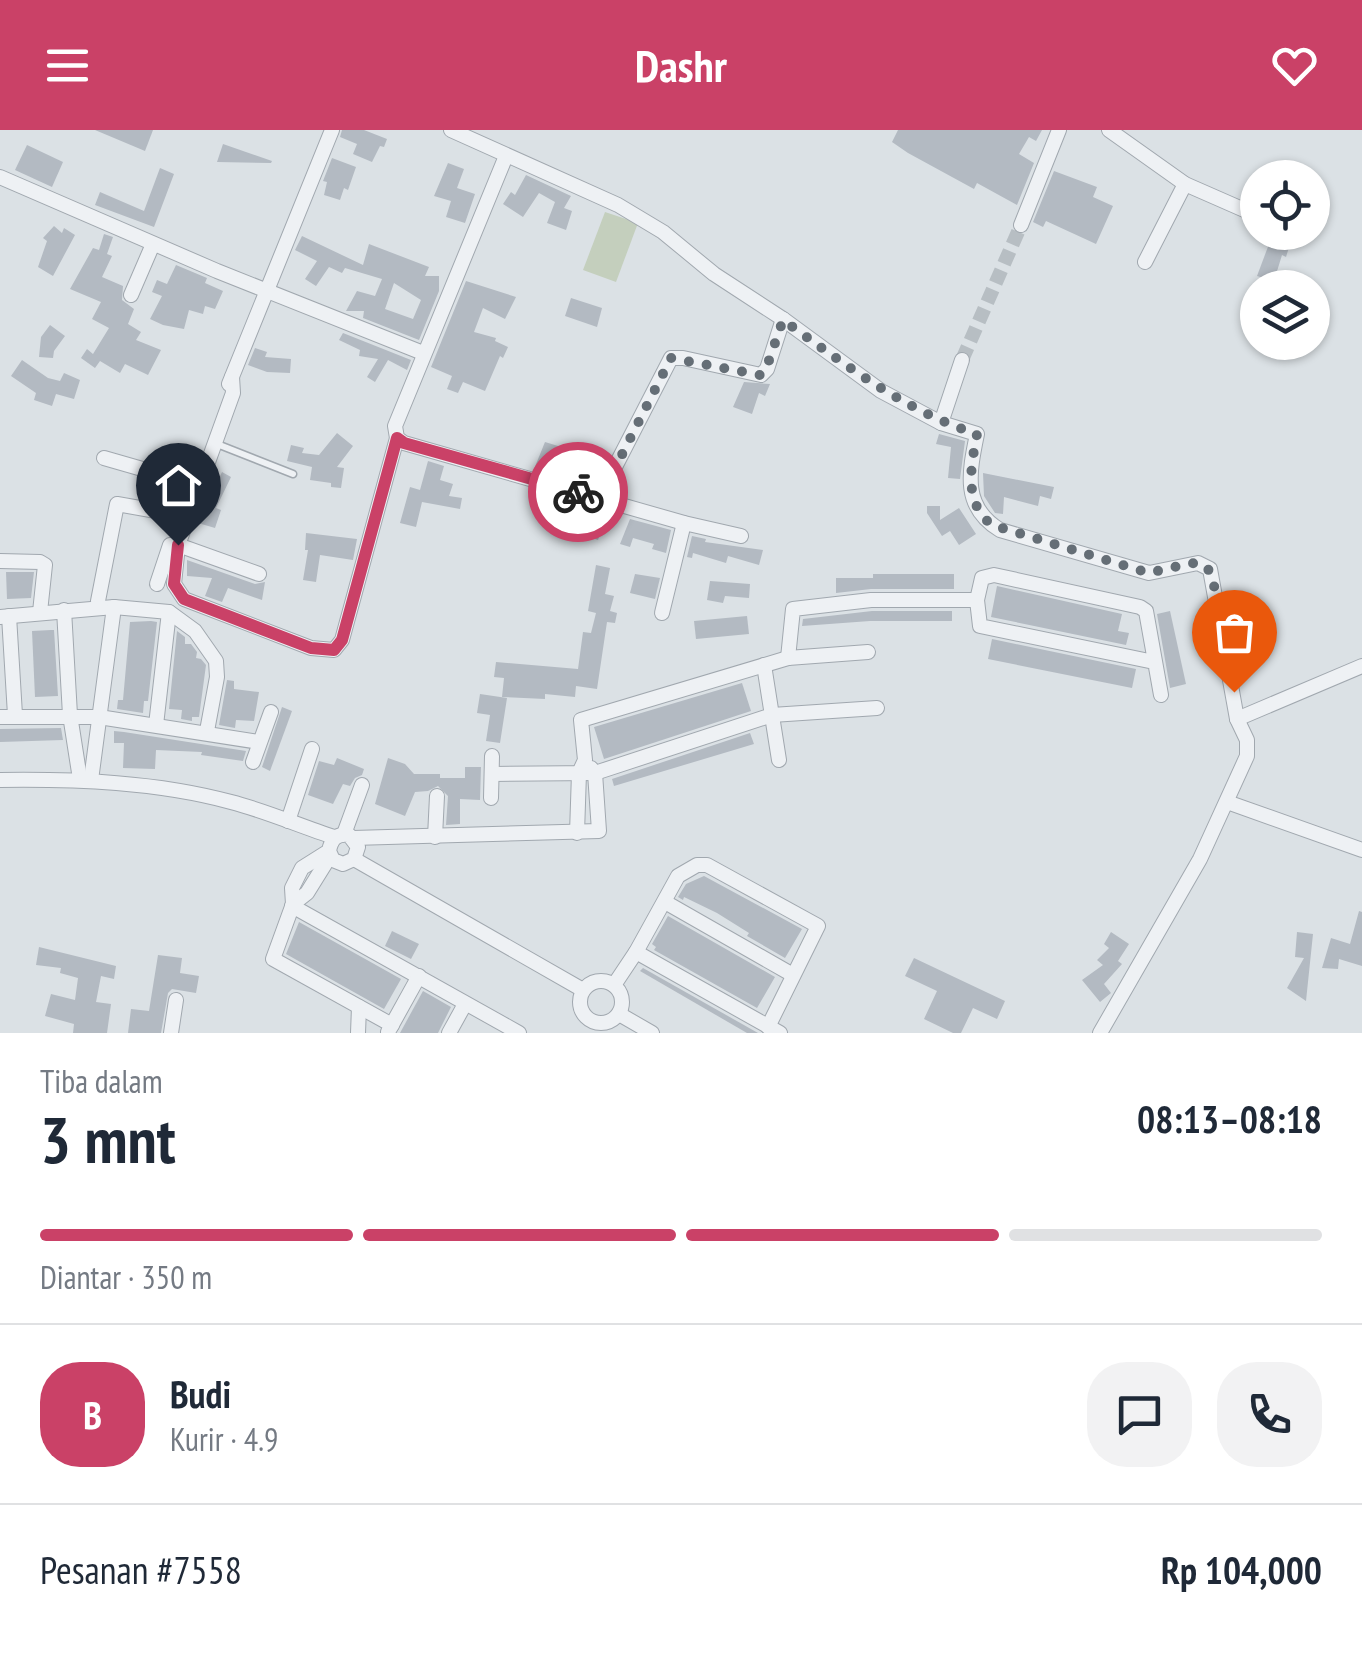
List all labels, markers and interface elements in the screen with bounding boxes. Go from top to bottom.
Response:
text: Dashr [635,36,727,94]
icon: menu [40,38,95,93]
icon: heart [1267,38,1322,93]
map controls [1240,160,1330,360]
button: locate [1240,160,1330,250]
button: layers [1240,270,1330,360]
courier [528,442,628,542]
pin [136,443,221,546]
icon: home [151,458,206,513]
icon: bike [551,465,606,520]
pin [1192,590,1277,693]
icon: bag [1207,605,1262,660]
text: Tiba dalam [40,1060,162,1102]
text: 08:13–08:18 [1137,1094,1322,1143]
text: 3 mnt [40,1097,176,1181]
text: Diantar · 350 m [40,1256,212,1298]
button: chat [1087,1362,1192,1467]
button: phone [1217,1362,1322,1467]
text: Budi [170,1369,231,1418]
text: B [83,1390,102,1439]
text: Kurir · 4.9 [170,1418,278,1460]
text: Pesanan #7558 [40,1545,242,1594]
text: Rp 104,000 [1161,1545,1322,1594]

